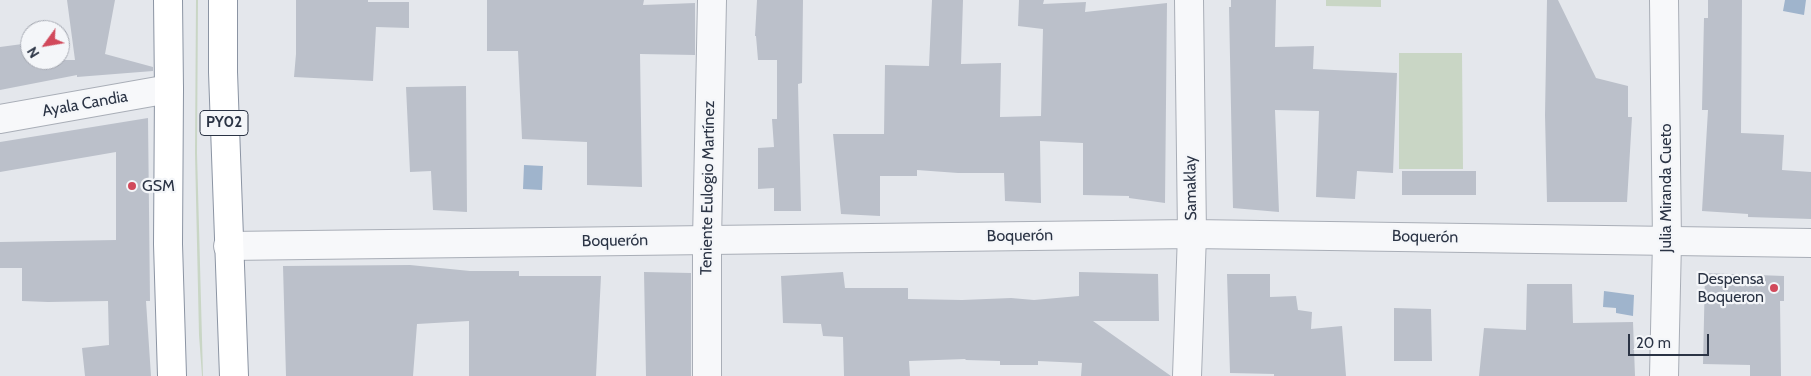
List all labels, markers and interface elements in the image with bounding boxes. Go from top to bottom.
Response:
north arrow [20,20,70,70]
text: N [23,43,43,61]
street label: Ayala Candia [41,87,129,121]
street label: Teniente Eulogio Martínez [697,101,719,275]
road number: PY02 [200,110,248,136]
street label: Julia Miranda Cueto [1656,123,1676,253]
street label: Samaklay [1181,155,1201,221]
place label: GSM [142,176,175,196]
marker: GSM [126,180,138,192]
street label: Boquerón [987,226,1053,246]
street label: Boquerón [1392,227,1458,247]
street label: Boquerón [582,231,648,251]
place label: Despensa Boqueron [1697,269,1764,307]
marker: Despensa Boqueron [1768,282,1780,294]
scale bar [1631,324,1712,356]
text: 20 m [1636,334,1671,352]

